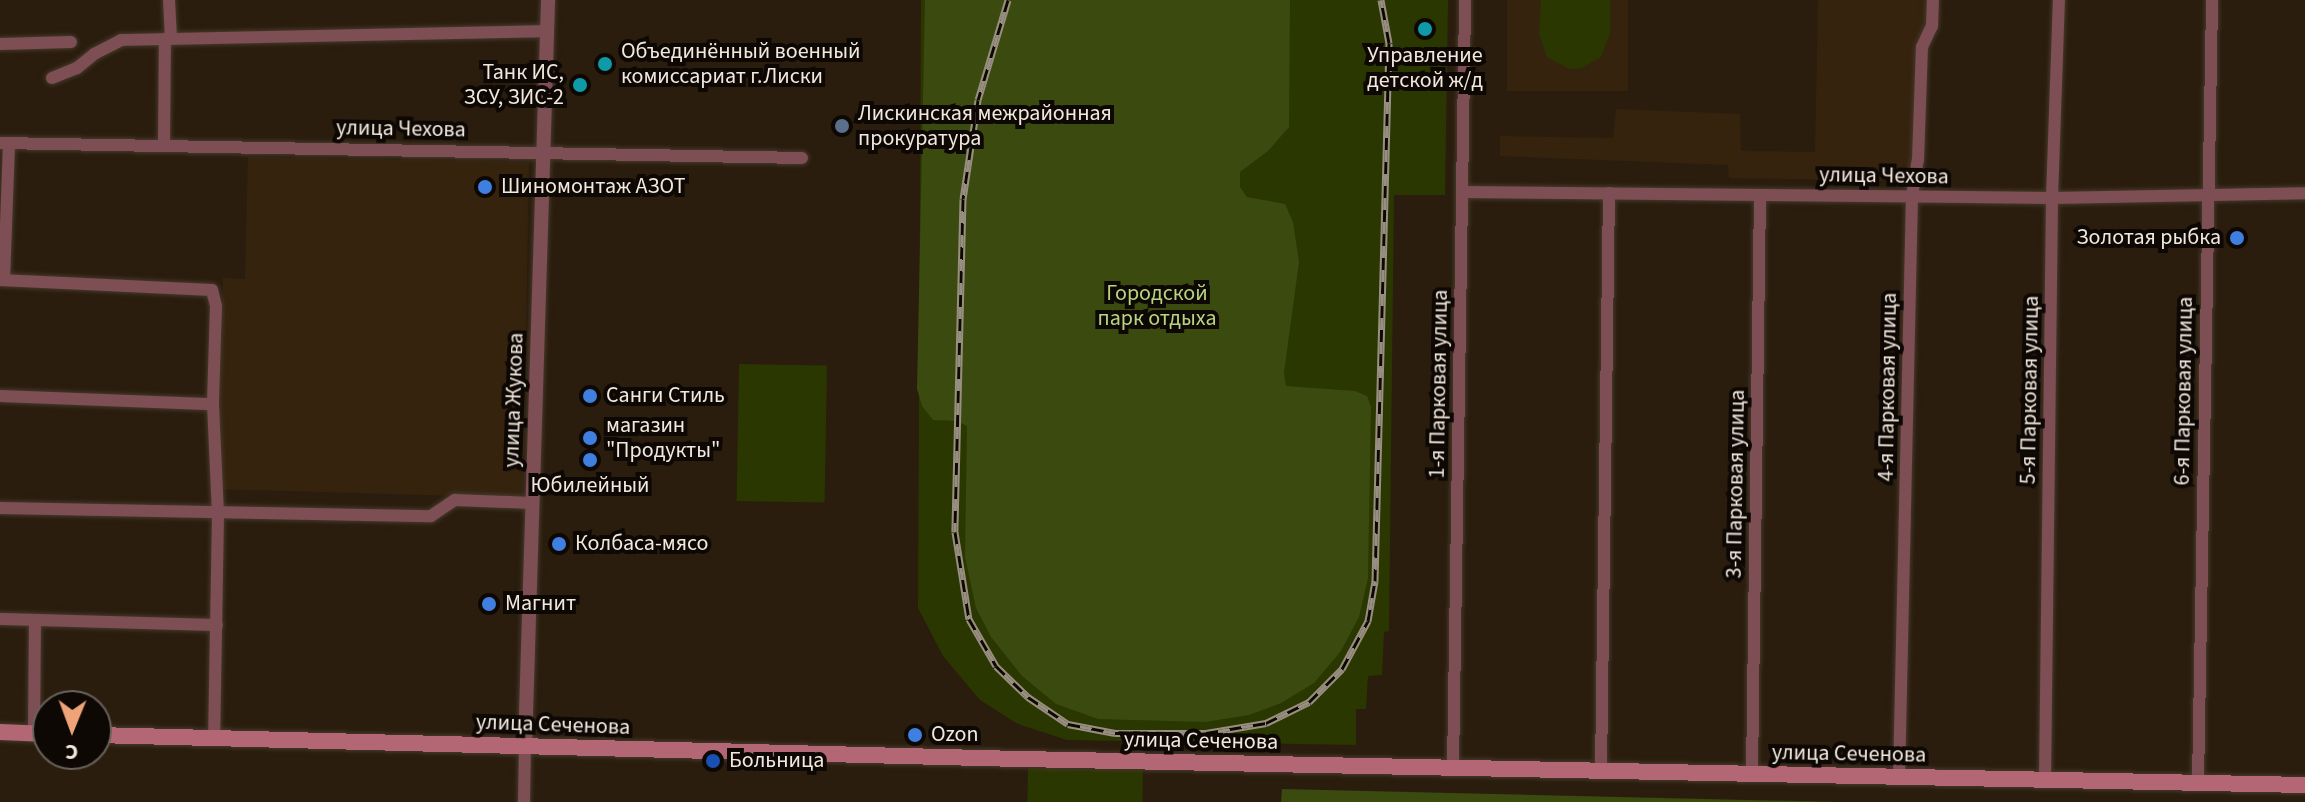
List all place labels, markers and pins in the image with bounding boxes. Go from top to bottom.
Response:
marker: Управление детской ж/д [1416,20,1434,38]
place label: Объединённый военный комиссариат г.Лиски [621,38,861,90]
place label: Управление детской ж/д [1367,42,1483,94]
marker: Объединённый военный комиссариат г.Лиски [596,55,614,73]
place label: Танк ИС, ЗСУ, ЗИС-2 [464,59,564,110]
marker: Танк ИС, ЗСУ, ЗИС-2 [571,76,589,94]
place label: Лискинская межрайонная прокуратура [858,100,1112,152]
marker: Лискинская межрайонная прокуратура [833,117,851,135]
place label: Шиномонтаж АЗОТ [501,174,685,200]
marker: Шиномонтаж АЗОТ [476,178,494,196]
place label: Золотая рыбка [2077,225,2221,251]
marker: Золотая рыбка [2228,229,2246,247]
place label: Санги Стиль [606,383,725,409]
marker: Санги Стиль [581,387,599,405]
place label: магазин "Продукты" [606,412,720,464]
marker: магазин "Продукты" [581,429,599,447]
marker: Юбилейный [581,451,599,469]
place label: Юбилейный [530,473,650,499]
place label: Колбаса-мясо [575,531,709,557]
marker: Колбаса-мясо [550,535,568,553]
place label: Магнит [505,591,576,617]
marker: Магнит [480,595,498,613]
place label: Ozon [931,722,979,748]
marker: Ozon [906,726,924,744]
place label: Больница [729,748,824,774]
marker: Больница [704,752,722,770]

